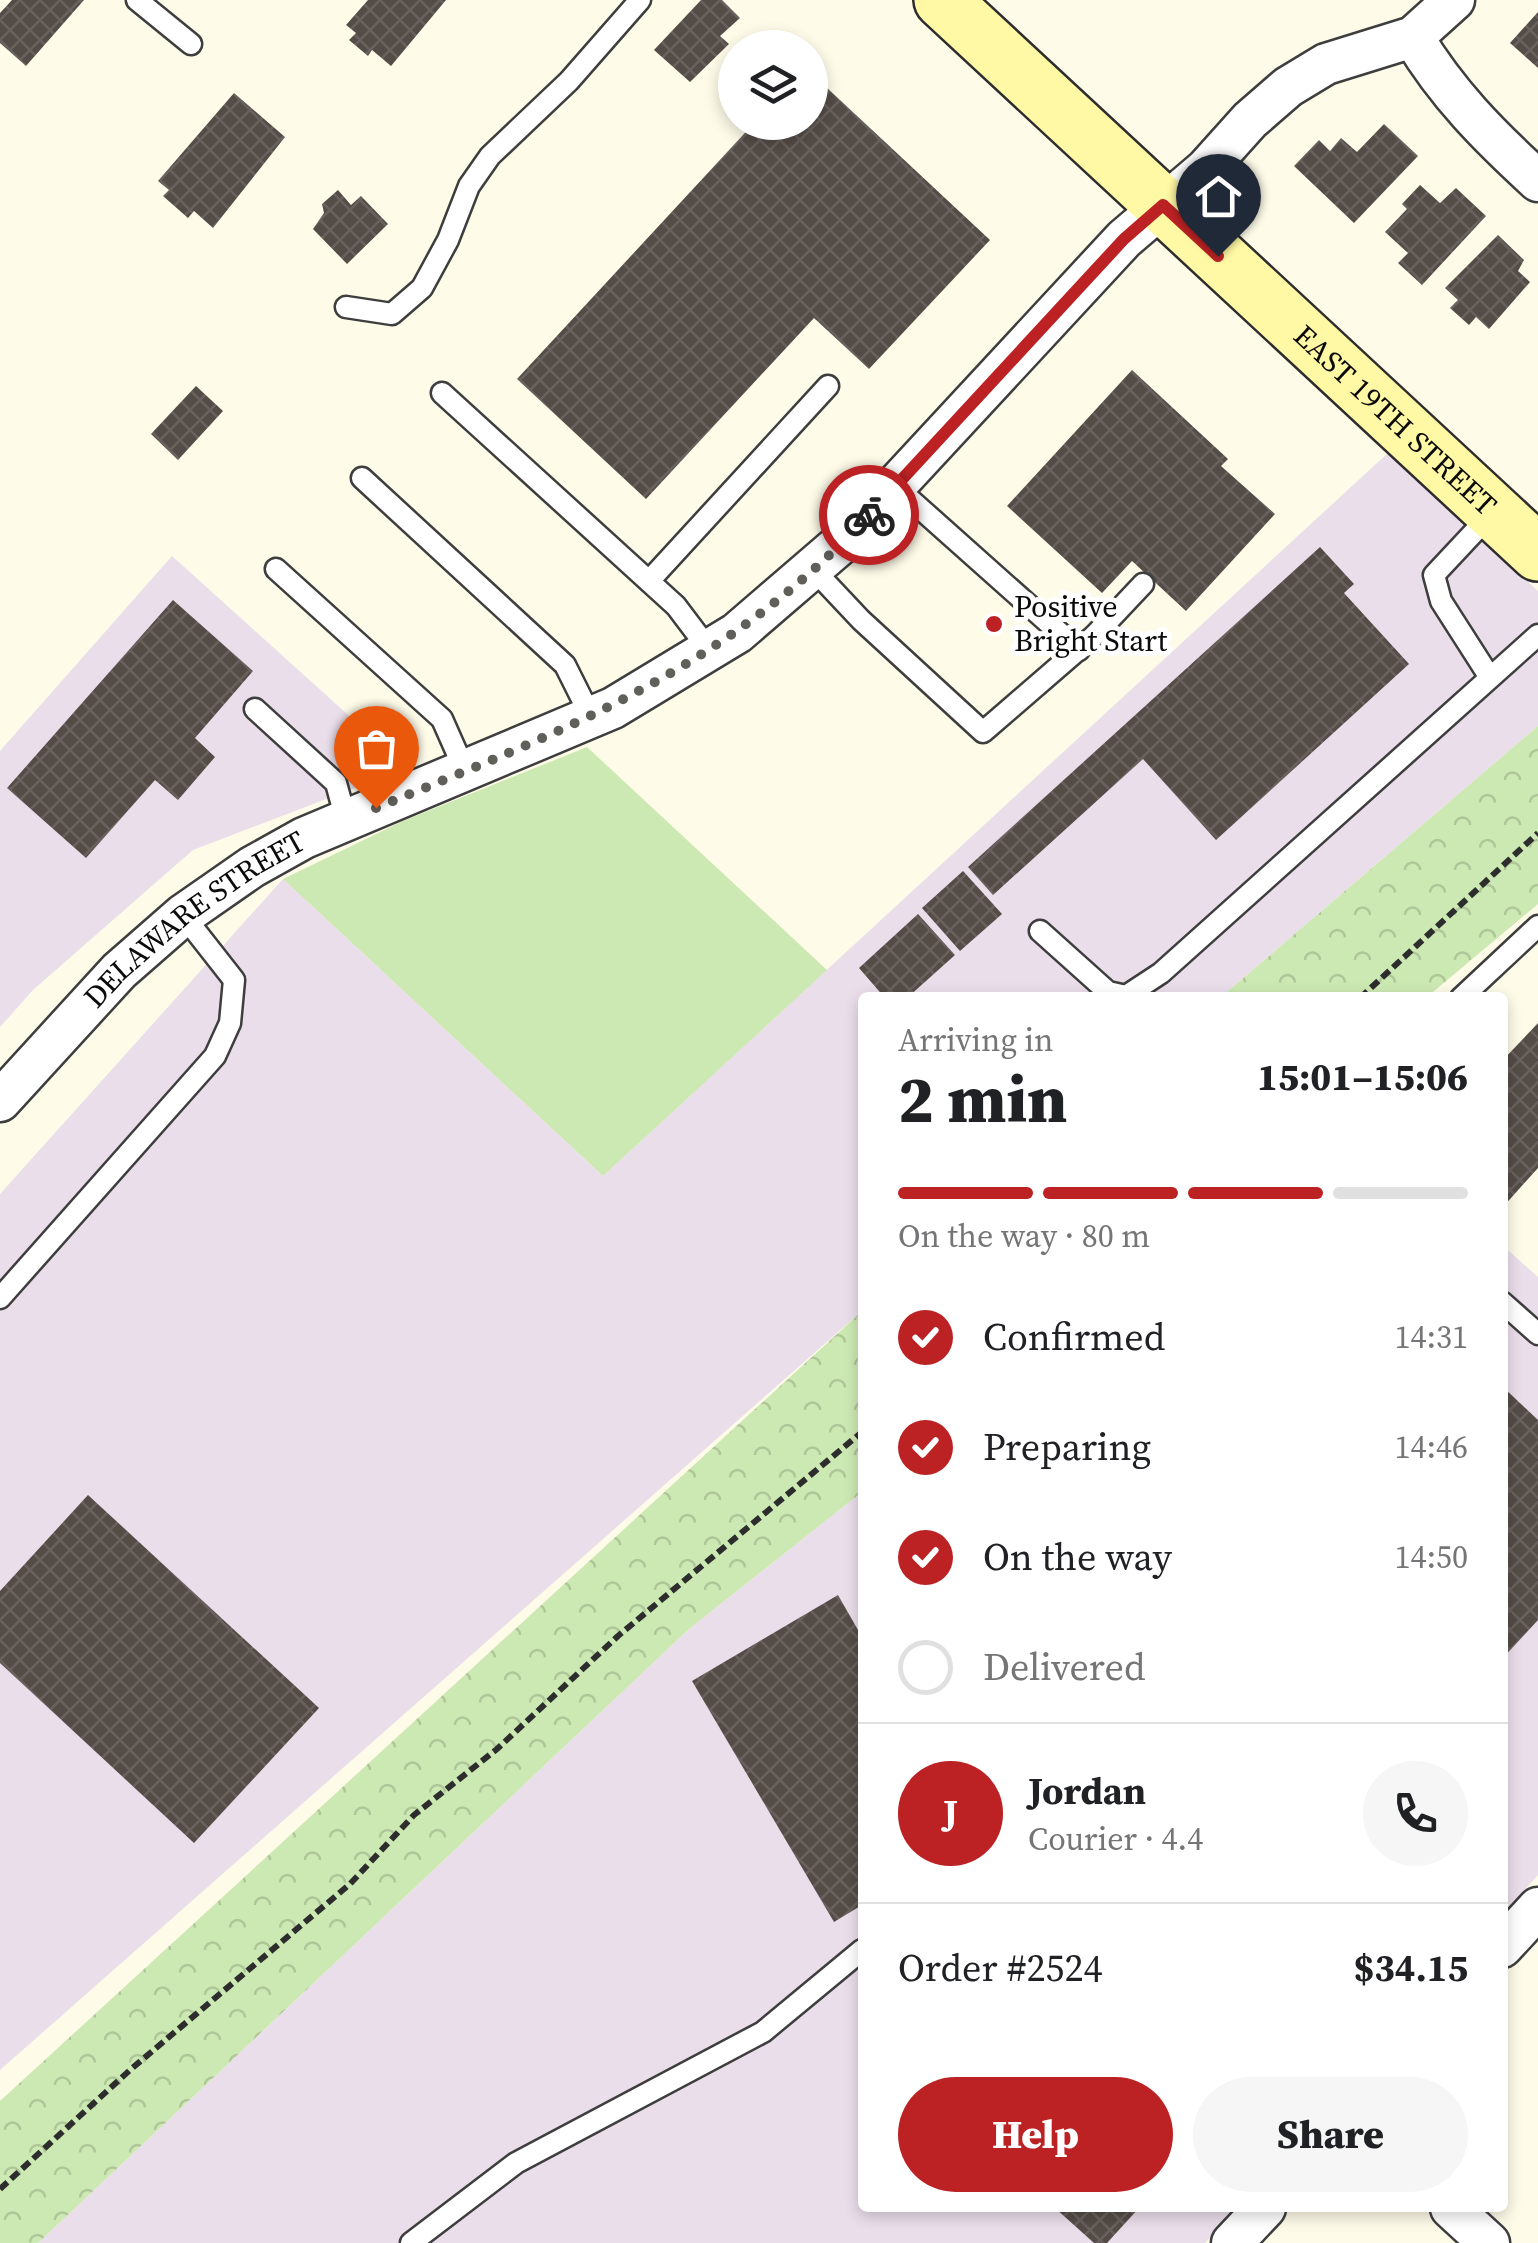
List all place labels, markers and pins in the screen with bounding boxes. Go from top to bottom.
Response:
pin [1176,154,1261,257]
place label: Positive Bright Start [1014,586,1168,661]
marker: Positive Bright Start [983,613,1005,635]
pin [334,706,419,809]

